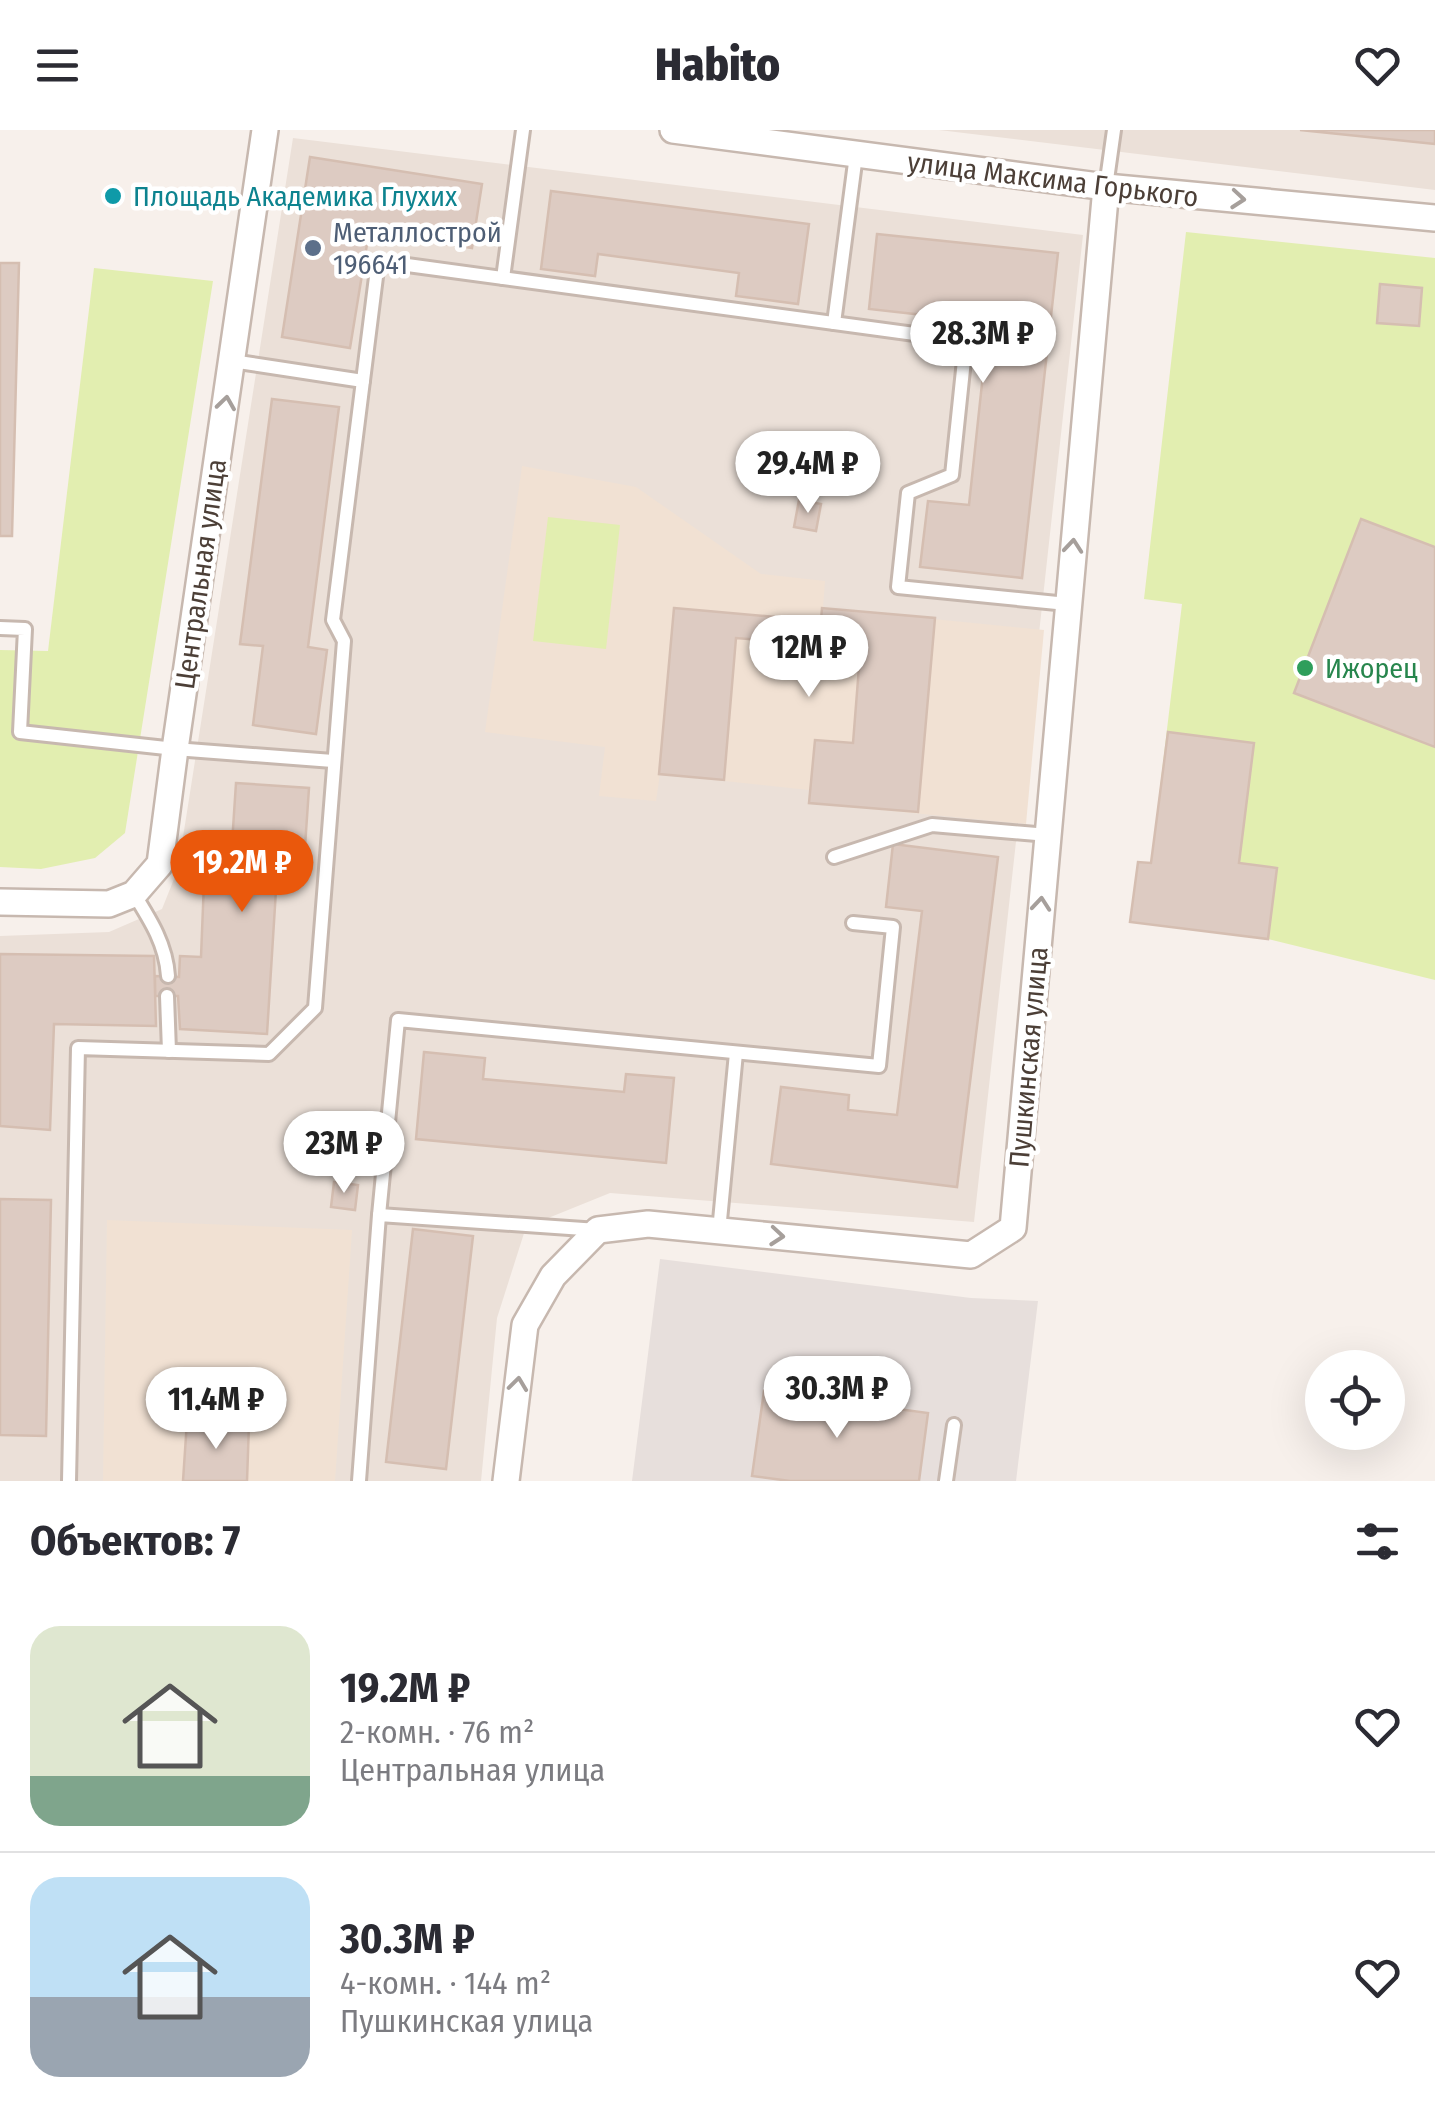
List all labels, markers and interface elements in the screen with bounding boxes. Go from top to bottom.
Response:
icon: menu [30,38,85,93]
text: Habito [655,38,780,92]
icon: heart [1350,38,1405,93]
street label: улица Максима Горького [906,145,1200,214]
place label: Площадь Академика Глухих [133,180,458,213]
marker: Площадь Академика Глухих [102,185,124,207]
one-way arrow [1231,188,1247,210]
place label: Металлострой 196641 [333,216,502,281]
marker: Металлострой 196641 [302,237,324,259]
pin: 28.3M ₽ [891,301,1075,386]
text: 28.3M ₽ [932,314,1034,352]
one-way arrow [214,394,235,411]
pin: 29.4M ₽ [716,431,900,516]
text: 29.4M ₽ [757,444,859,482]
street label: Центральная улица [168,457,233,691]
one-way arrow [1062,537,1083,553]
pin: 12M ₽ [739,615,879,700]
text: 12M ₽ [771,628,847,666]
place label: Ижорец [1325,652,1418,685]
marker: Ижорец [1294,657,1316,679]
pin: 19.2M ₽ [150,830,334,915]
text: 19.2M ₽ [192,843,292,881]
one-way arrow [1030,896,1052,912]
street label: Пушкинская улица [1002,945,1055,1169]
pin: 23M ₽ [274,1111,414,1196]
text: 23M ₽ [306,1124,382,1162]
one-way arrow [769,1225,785,1247]
map controls [1305,1350,1405,1450]
button: locate [1305,1350,1405,1450]
pin: 30.3M ₽ [745,1356,929,1441]
pin: 11.4M ₽ [124,1367,308,1452]
text: 30.3M ₽ [786,1369,888,1407]
one-way arrow [507,1376,528,1392]
text: 11.4M ₽ [168,1380,264,1418]
icon: filters [1350,1514,1405,1569]
text: Объектов: 7 [30,1516,240,1566]
text: 19.2M ₽ [340,1663,470,1713]
icon: home [110,1666,230,1786]
icon: heart [1350,1699,1405,1754]
text: 2-комн. · 76 m² [340,1713,534,1751]
text: Центральная улица [340,1751,605,1789]
text: 30.3M ₽ [340,1914,475,1964]
icon: home [110,1917,230,2037]
icon: heart [1350,1950,1405,2005]
text: 4-комн. · 144 m² [340,1964,551,2002]
text: Пушкинская улица [340,2002,593,2040]

